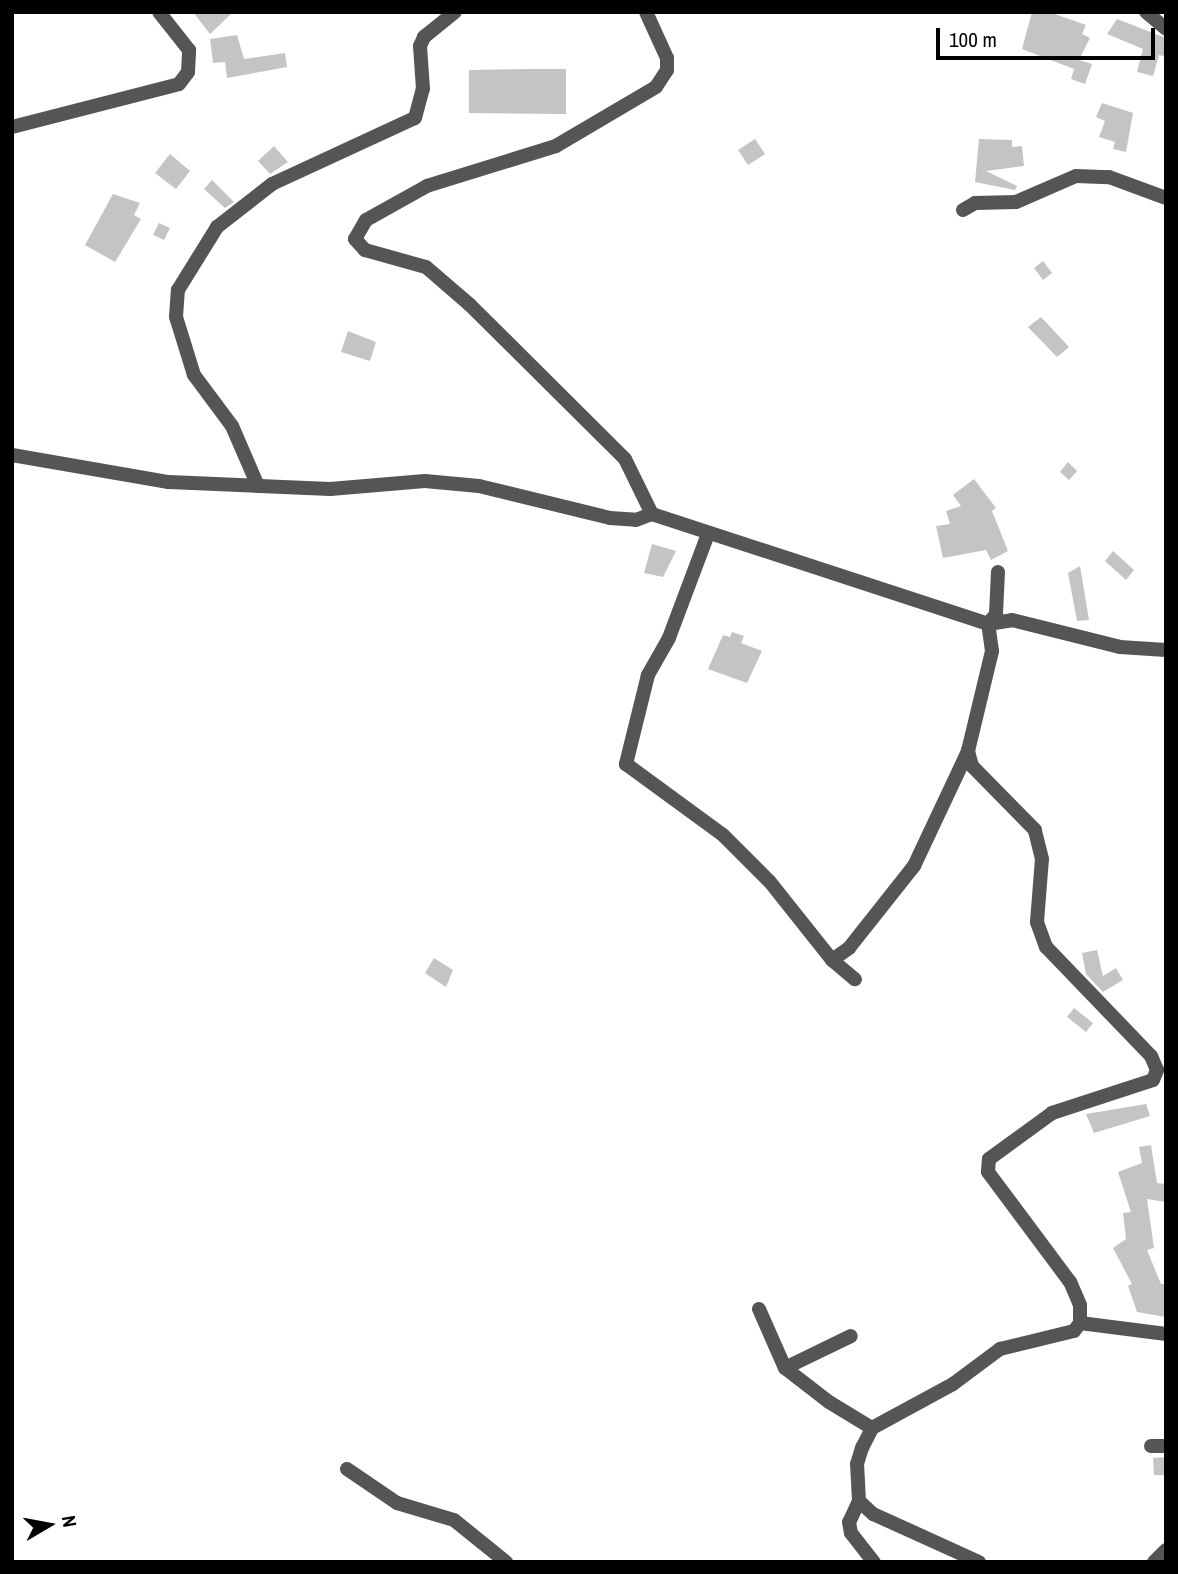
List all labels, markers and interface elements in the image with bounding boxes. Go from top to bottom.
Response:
scale bar [940,14,1159,58]
text: 100 m [949,25,997,54]
north arrow [14,1490,84,1560]
text: N [56,1514,83,1529]

